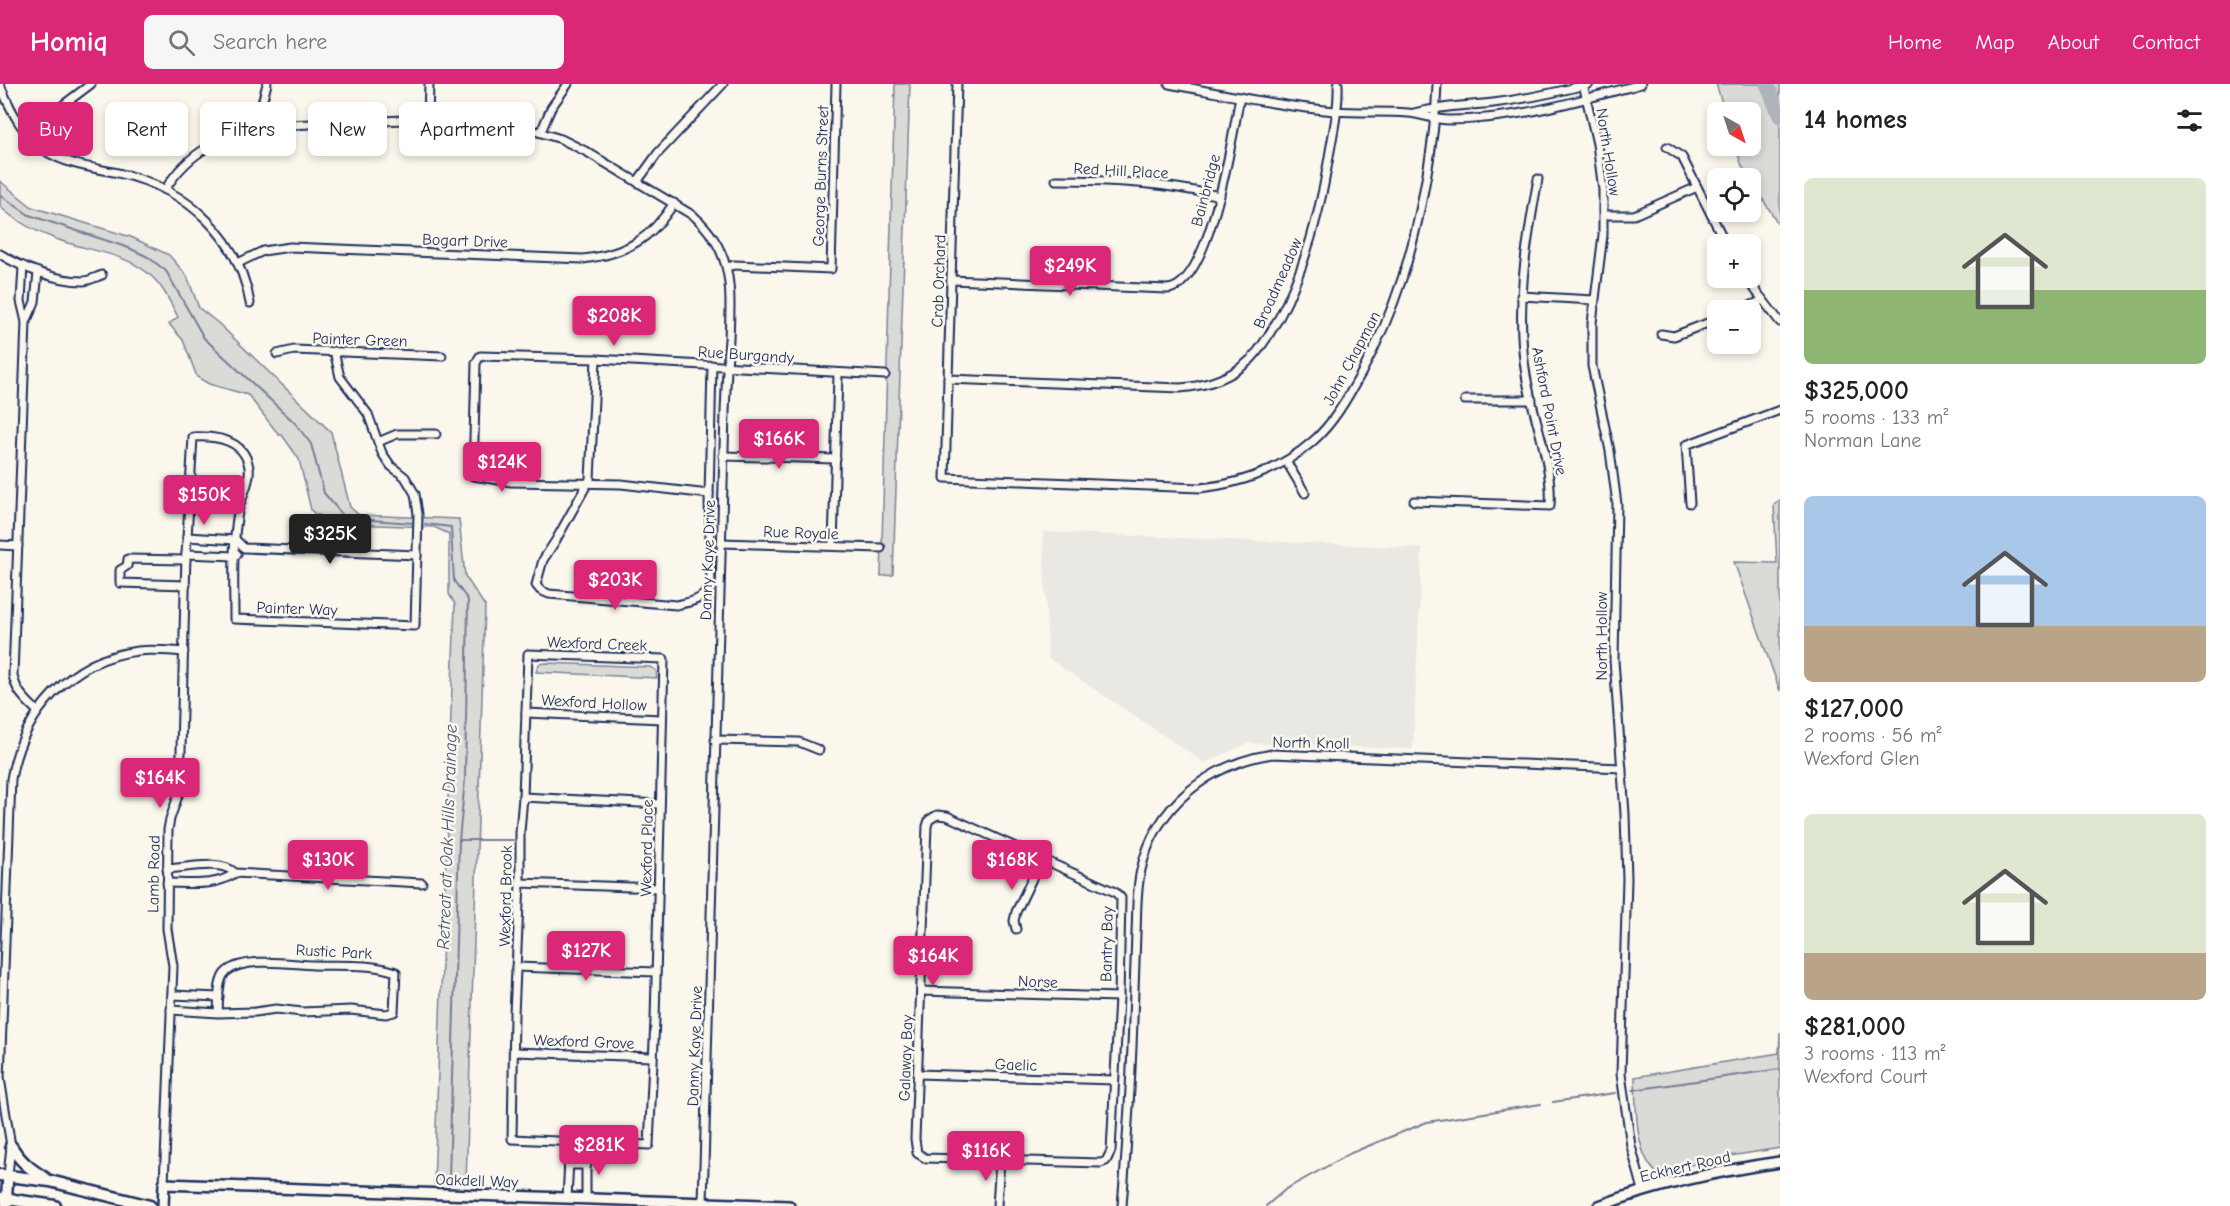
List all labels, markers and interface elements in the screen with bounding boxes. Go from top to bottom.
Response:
search box [144,15,564,69]
text: Homiq [30,26,108,58]
icon: search [165,26,198,59]
text: Search here [213,29,327,55]
text: Home [1888,30,1942,54]
text: Map [1975,30,2015,54]
text: About [2048,30,2099,54]
text: Contact [2132,30,2200,54]
chip: Buy [18,102,93,156]
chip: Rent [105,102,188,156]
chip: Filters [200,102,296,156]
chip: New [308,102,387,156]
chip: Apartment [399,102,535,156]
north arrow [1707,102,1761,156]
map controls [1707,102,1761,354]
icon: filters [2173,104,2206,137]
street label: George Burns Street [810,105,832,247]
text: 14 homes [1804,105,1907,135]
street label: North Hollow [1592,107,1624,198]
street label: Bainbridge [1188,152,1224,228]
street label: Red Hill Place [1073,160,1169,182]
button: locate [1707,168,1761,222]
icon: home [1951,217,2059,325]
street label: Bogart Drive [422,231,508,251]
street label: Crab Orchard [928,234,950,328]
button: + [1707,234,1761,288]
street label: Broadmeadow [1250,235,1306,331]
pin: $249K [1028,246,1112,297]
text: $249K [1044,254,1096,277]
pin: $208K [572,296,656,347]
button: − [1707,300,1761,354]
text: $208K [587,304,641,327]
street label: John Chapman [1320,308,1384,409]
street label: Painter Green [312,329,408,351]
street label: Rue Burgandy [697,343,795,367]
street label: Ashford Point Drive [1528,345,1570,477]
text: $325,000 [1804,376,1909,406]
text: 5 rooms · 133 m² [1804,406,1948,429]
pin: $166K [737,419,821,470]
text: $166K [753,427,805,450]
text: Norman Lane [1804,429,1921,452]
pin: $124K [460,442,544,493]
text: $124K [477,450,527,473]
pin: $150K [162,475,246,526]
text: $150K [177,483,231,506]
street label: Danny Kaye Drive [697,500,719,621]
pin: $325K [288,514,372,565]
text: $325K [303,522,357,545]
street label: Rue Royale [763,523,839,543]
icon: home [1951,535,2059,643]
pin: $203K [573,560,657,611]
text: $203K [588,568,642,591]
street label: North Hollow [1593,591,1611,680]
street label: Painter Way [256,599,339,619]
street label: Wexford Creek [547,633,648,655]
street label: Wexford Hollow [541,691,648,715]
text: $127,000 [1804,694,1904,724]
water label: Retreat at Oak Hills Drainage [433,724,462,950]
text: 2 rooms · 56 m² [1804,724,1942,747]
street label: North Knoll [1272,733,1350,753]
text: Wexford Glen [1804,747,1920,770]
pin: $164K [118,758,202,809]
text: $164K [135,766,186,789]
street label: Wexford Place [637,799,657,897]
street label: Lamb Road [144,835,164,913]
pin: $130K [286,840,370,891]
pin: $168K [970,840,1054,891]
street label: Wexford Brook [496,845,516,947]
text: $130K [302,848,354,871]
text: $168K [986,848,1038,871]
icon: home [1951,853,2059,961]
street label: Bantry Bay [1097,905,1117,982]
pin: $127K [544,931,628,982]
pin: $164K [891,936,975,987]
text: $127K [561,939,611,962]
street label: Rustic Park [295,941,373,963]
text: $164K [908,944,959,967]
street label: Norse [1018,972,1058,992]
street label: Danny Kaye Drive [684,986,706,1107]
text: $281,000 [1804,1012,1906,1042]
street label: Galaway Bay [895,1013,917,1102]
street label: Wexford Grove [533,1031,635,1053]
text: 3 rooms · 113 m² [1804,1042,1945,1065]
street label: Gaelic [994,1055,1038,1075]
text: Wexford Court [1804,1065,1927,1088]
pin: $281K [557,1125,641,1176]
pin: $116K [944,1131,1028,1182]
text: $281K [573,1133,625,1156]
text: $116K [961,1139,1011,1162]
street label: Eckhert Road [1638,1148,1732,1186]
street label: Oakdell Way [435,1171,520,1191]

